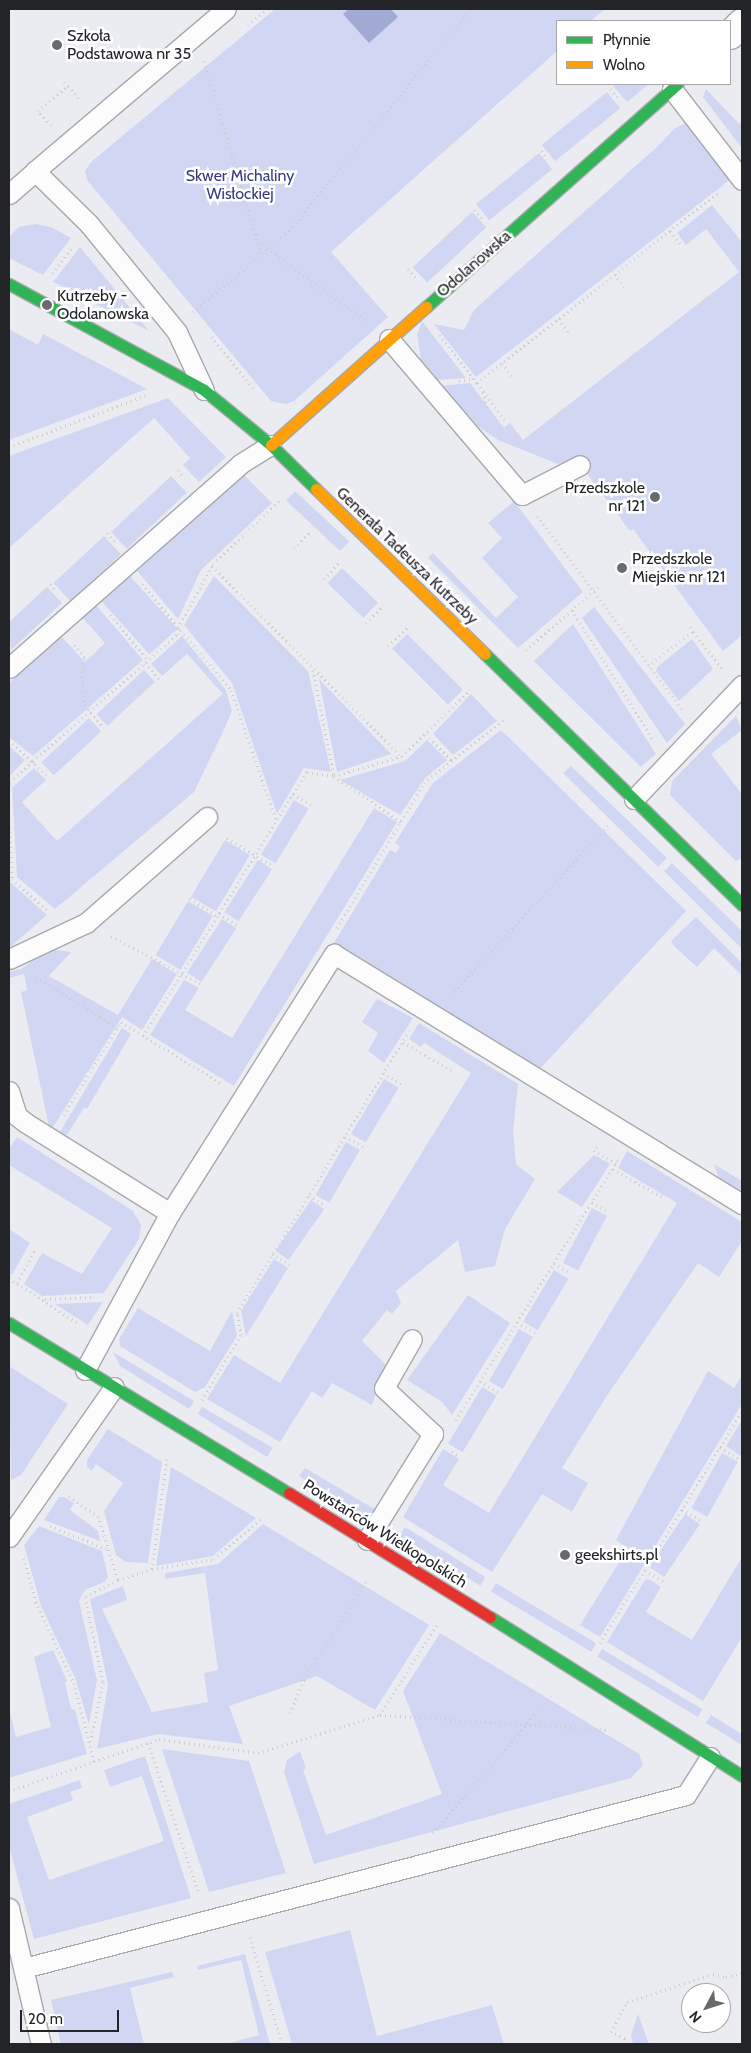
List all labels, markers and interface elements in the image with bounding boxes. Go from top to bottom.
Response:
legend [556,20,731,85]
place label: Szkoła Podstawowa nr 35 [67,26,191,64]
text: Płynnie [603,31,650,49]
marker: Szkoła Podstawowa nr 35 [51,39,63,51]
text: Wolno [603,56,645,74]
park label: Skwer Michaliny Wisłockiej [186,166,294,204]
street label: Odolanowska [433,227,515,301]
place label: Kutrzeby - Odolanowska [57,286,149,324]
marker: Kutrzeby - Odolanowska [41,299,53,311]
place label: Przedszkole nr 121 [565,478,645,516]
street label: Generała Tadeusza Kutrzeby [332,483,482,629]
marker: Przedszkole nr 121 [649,491,661,503]
place label: Przedszkole Miejskie nr 121 [632,549,725,587]
marker: Przedszkole Miejskie nr 121 [616,562,628,574]
street label: Powstańców Wielkopolskich [300,1476,470,1592]
place label: geekshirts.pl [575,1545,658,1565]
marker: geekshirts.pl [559,1549,571,1561]
north arrow [681,1983,731,2033]
scale bar [22,2000,121,2032]
text: N [685,2007,705,2027]
text: 20 m [28,2010,63,2028]

